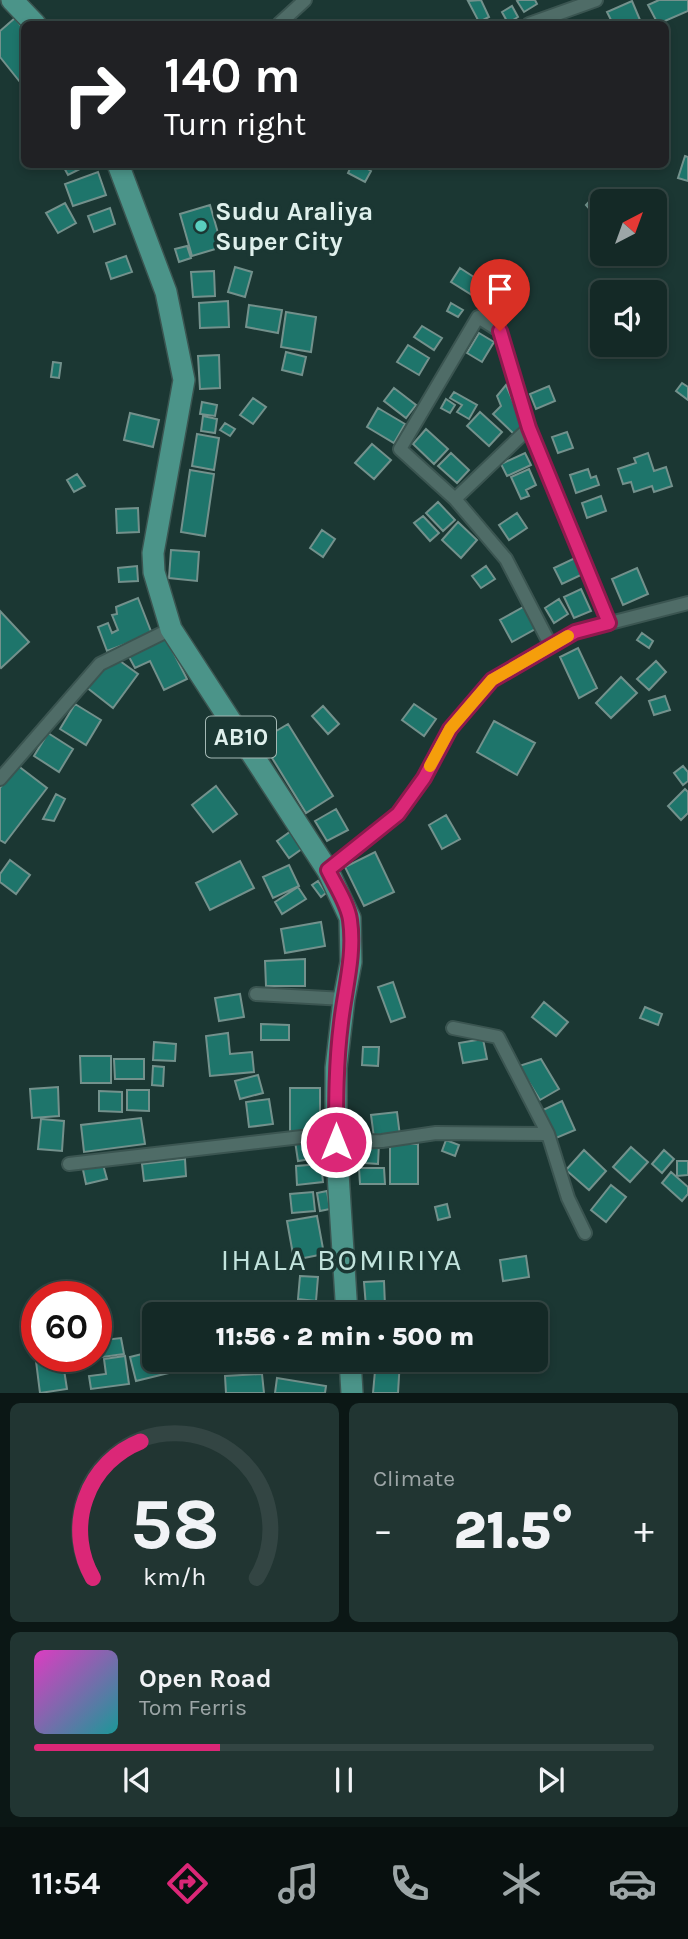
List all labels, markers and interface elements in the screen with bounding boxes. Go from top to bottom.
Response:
text: 140 m [164,47,301,104]
icon: right [49,49,140,140]
text: Turn right [164,106,306,143]
north arrow [590,189,667,266]
map controls [590,189,667,357]
place label: Sudu Araliya Super City [215,196,373,257]
marker: Sudu Araliya Super City [193,218,209,234]
pin [470,259,530,331]
icon: arrive [481,270,519,308]
button: sound [590,280,667,357]
road number: AB10 [206,716,276,758]
position arrow [299,1105,373,1179]
district label: IHALA BOMIRIYA [221,1242,463,1278]
speed limit sign: 60 [21,1281,112,1372]
text: 11:56 · 2 min · 500 m [216,1321,474,1352]
text: Climate [373,1465,455,1492]
text: 58 [130,1482,219,1567]
text: 21.5° [453,1500,574,1561]
text: − [373,1508,393,1553]
text: + [634,1508,654,1553]
text: km/h [143,1562,206,1591]
text: Open Road [139,1663,272,1694]
text: Tom Ferris [139,1694,247,1721]
icon: previous [118,1761,156,1799]
icon: pause [325,1761,363,1799]
icon: next [532,1761,570,1799]
icon: directions [163,1859,212,1908]
icon: music [274,1859,323,1908]
icon: phone [385,1859,434,1908]
icon: climate [497,1859,546,1908]
icon: car [608,1859,657,1908]
text: 11:54 [31,1865,100,1902]

